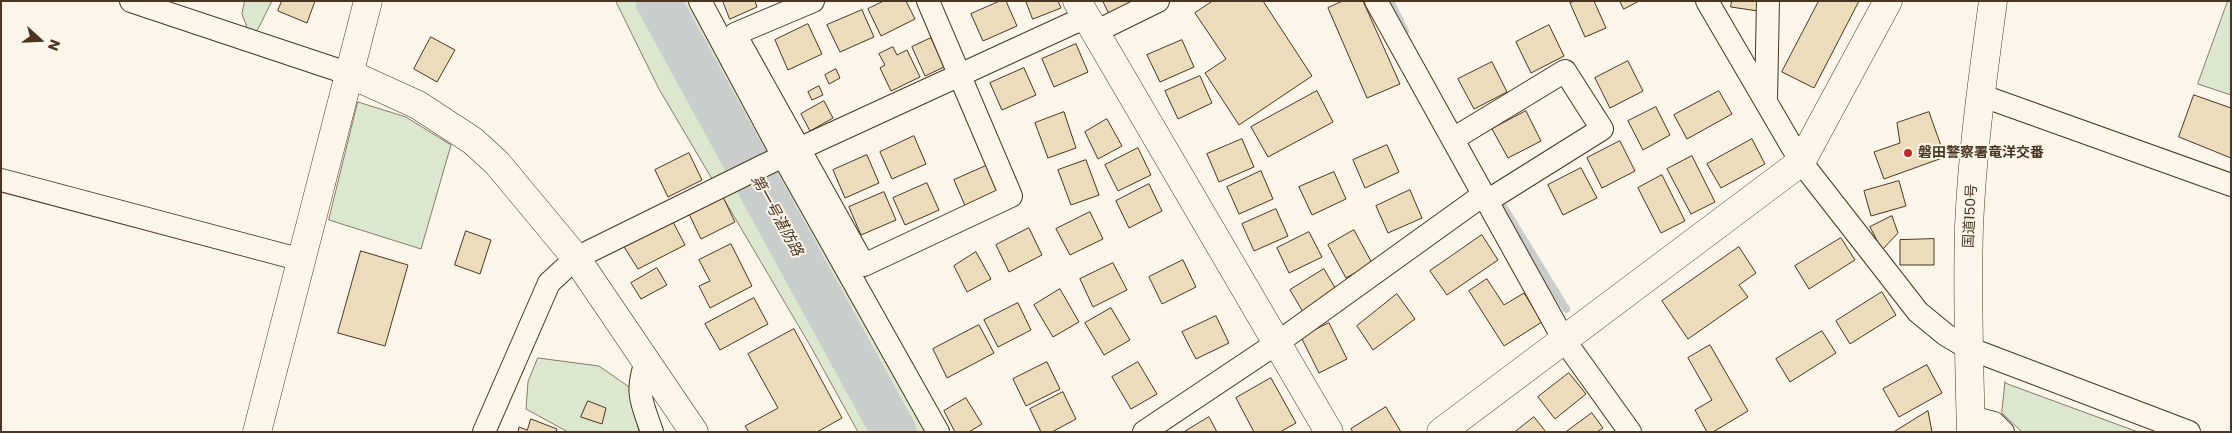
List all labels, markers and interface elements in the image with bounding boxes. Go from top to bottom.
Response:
north arrow [15,15,65,65]
text: N [43,37,65,53]
place label: 磐田警察署竜洋交番 [1918,145,2044,161]
marker: 磐田警察署竜洋交番 [1902,147,1914,159]
water label: 第一号湛防路 [746,172,806,260]
street label: 国道150号 [1961,184,1981,248]

